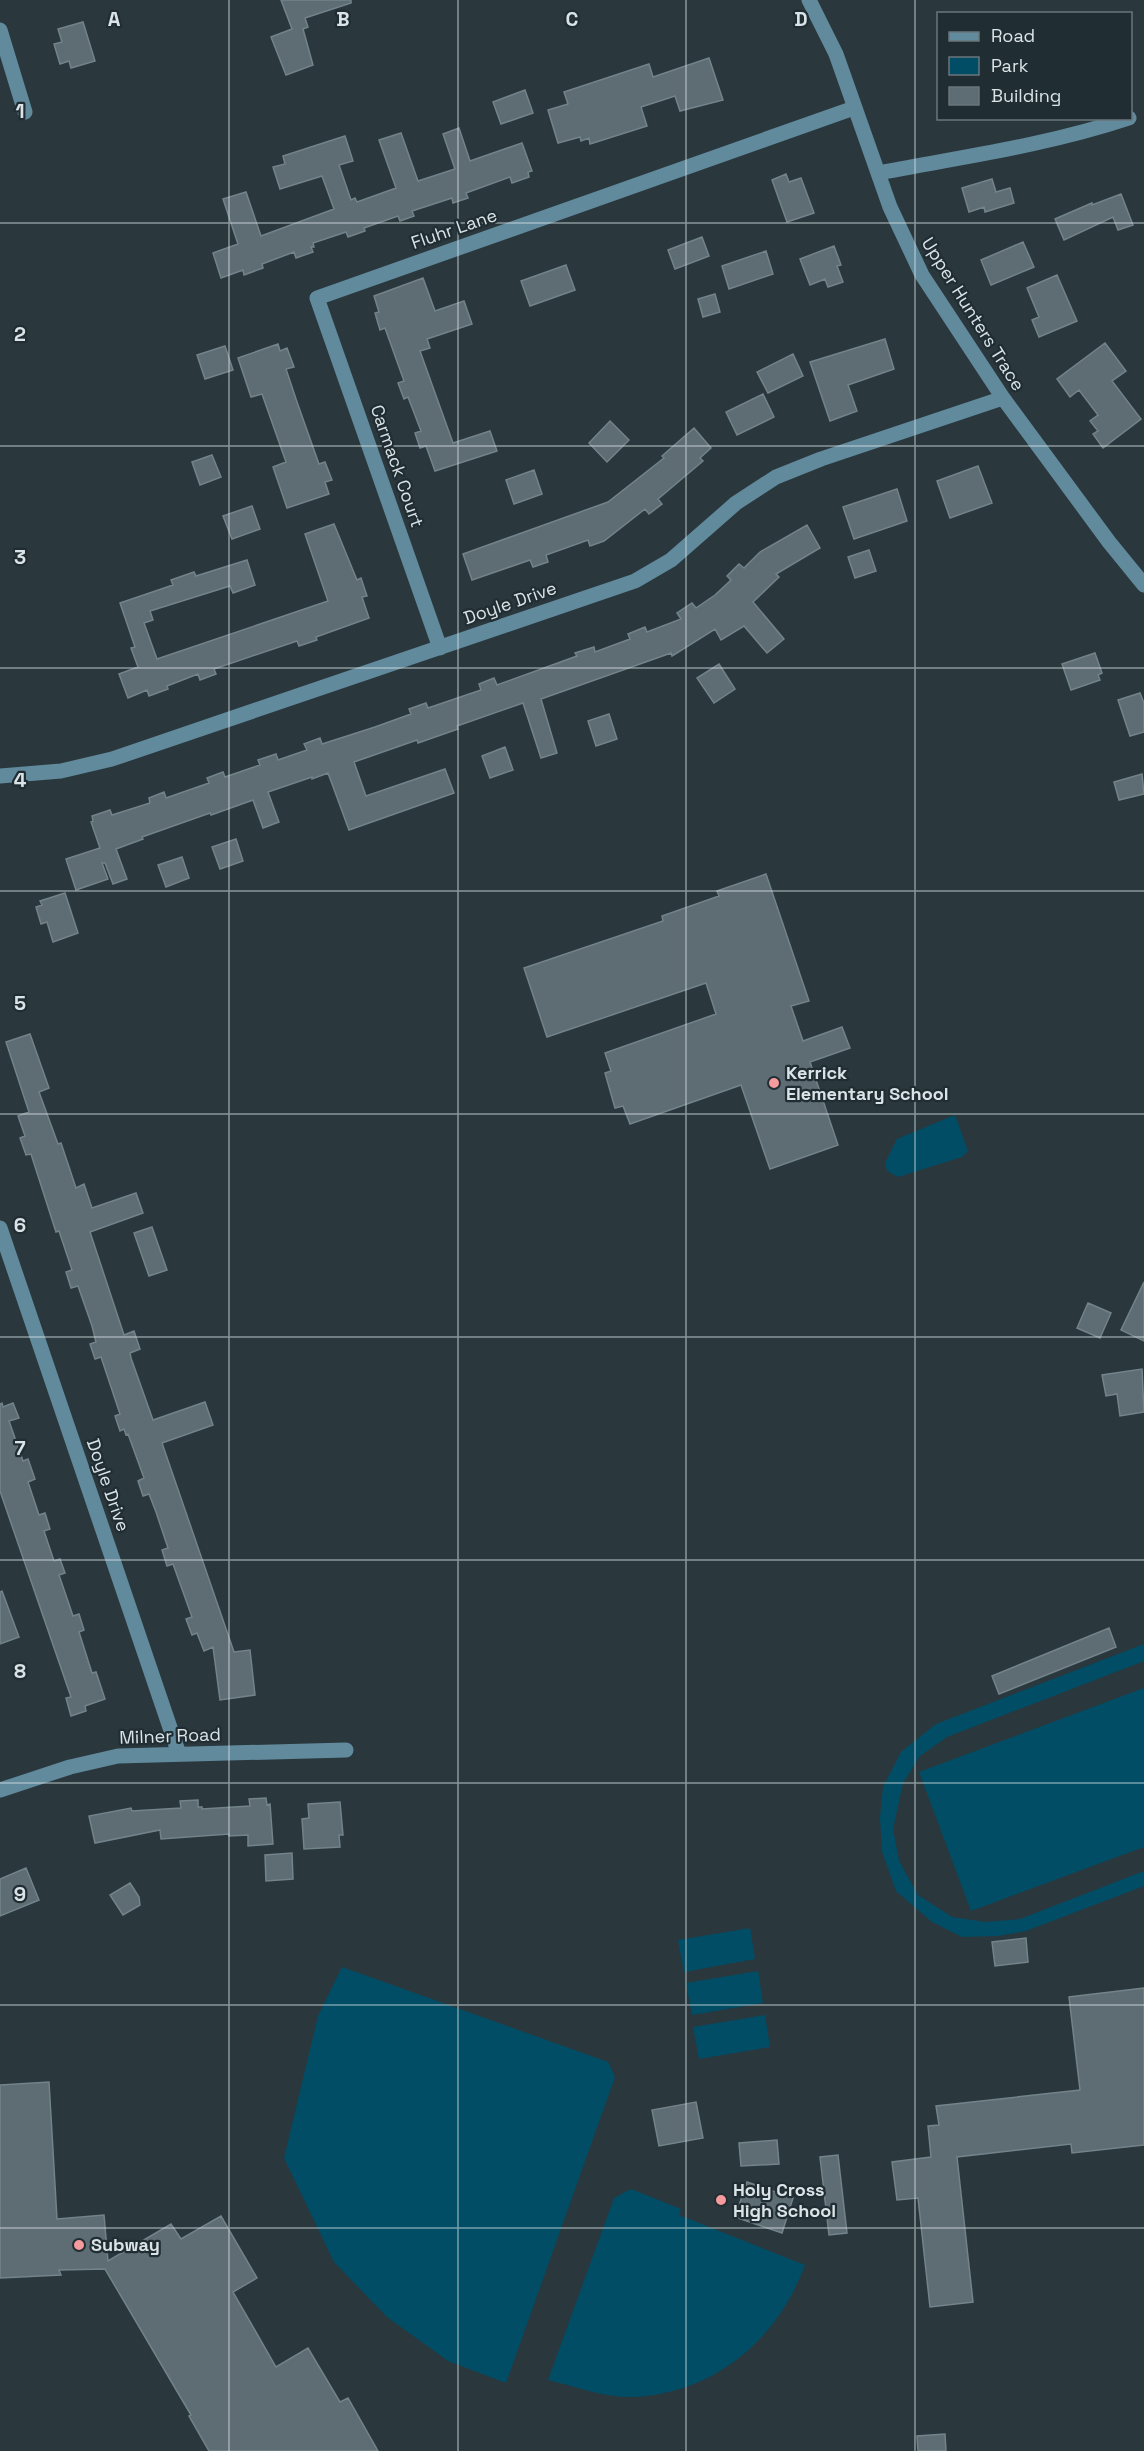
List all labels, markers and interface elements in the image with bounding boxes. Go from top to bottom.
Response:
text: A [108,6,121,32]
text: B [336,6,350,32]
text: C [566,6,579,32]
text: D [794,6,808,32]
legend [937,12,1132,120]
text: Road [991,24,1035,47]
text: Park [991,54,1029,77]
text: Building [991,84,1061,107]
text: 1 [15,98,25,124]
street label: Fluhr Lane [408,203,500,254]
street label: Upper Hunters Trace [917,233,1030,395]
text: 2 [14,321,26,347]
street label: Carmack Court [366,402,429,530]
text: 3 [14,544,26,570]
street label: Doyle Drive [460,576,559,629]
text: 4 [14,767,27,793]
text: 5 [14,990,26,1016]
place label: Kerrick Elementary School [786,1061,949,1105]
marker: Kerrick Elementary School [767,1076,781,1090]
text: 6 [14,1212,26,1238]
text: 7 [14,1435,26,1461]
street label: Doyle Drive [82,1435,135,1534]
text: 8 [14,1658,26,1684]
street label: Milner Road [119,1722,221,1749]
text: 9 [14,1881,26,1907]
place label: Holy Cross High School [733,2178,836,2222]
marker: Holy Cross High School [714,2193,728,2207]
place label: Subway [91,2233,160,2256]
marker: Subway [72,2238,86,2252]

